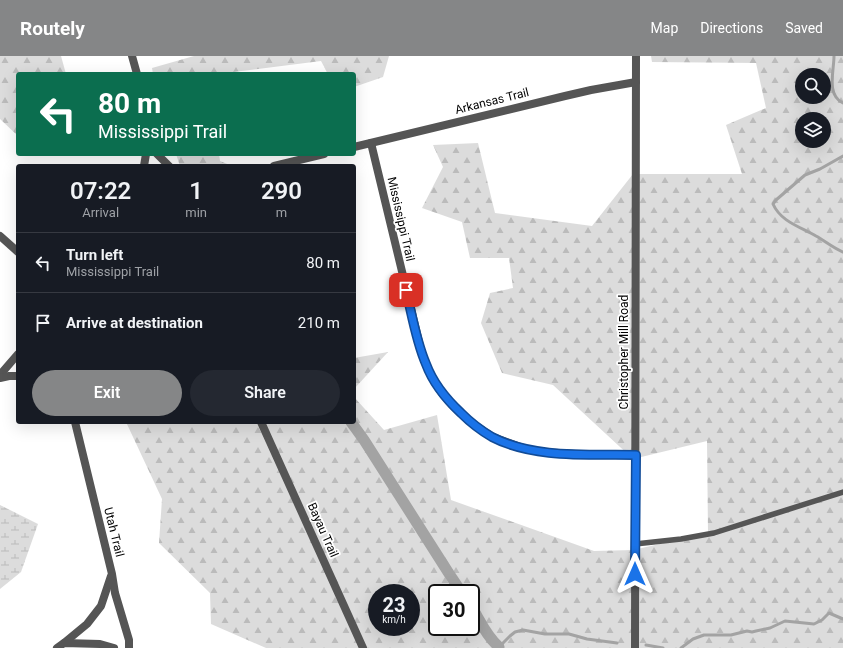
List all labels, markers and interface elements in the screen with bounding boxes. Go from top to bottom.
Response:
text: Routely [20,17,85,40]
text: Map [651,20,678,36]
text: Directions [700,20,763,36]
text: Saved [785,20,823,36]
map controls [795,68,831,148]
button: search [795,68,831,104]
street label: Arkansas Trail [454,85,530,117]
text: 80 m [98,87,161,120]
icon: left [32,88,84,140]
button: layers [795,112,831,148]
text: Mississippi Trail [98,121,227,142]
street label: Mississippi Trail [384,175,418,263]
text: 07:22 [70,177,131,205]
text: 1 [189,177,203,205]
text: 290 [261,177,302,205]
text: Arrival [82,205,119,220]
text: min [185,205,207,220]
text: m [276,205,287,220]
text: Turn left [66,246,123,264]
icon: left [32,252,54,274]
text: 80 m [306,254,340,272]
text: Mississippi Trail [66,264,159,279]
pin [389,273,423,307]
icon: arrive [395,279,417,301]
street label: Christopher Mill Road [617,295,631,409]
icon: arrive [32,312,54,334]
text: Arrive at destination [66,314,203,332]
text: 210 m [298,314,340,332]
button: Exit [32,370,182,416]
button: Share [190,370,340,416]
street label: Bayau Trail [305,501,341,559]
street label: Utah Trail [101,506,127,558]
position arrow [614,553,656,595]
speed limit sign: 30 [428,584,480,636]
text: 23 [383,593,405,617]
text: km/h [382,614,406,625]

